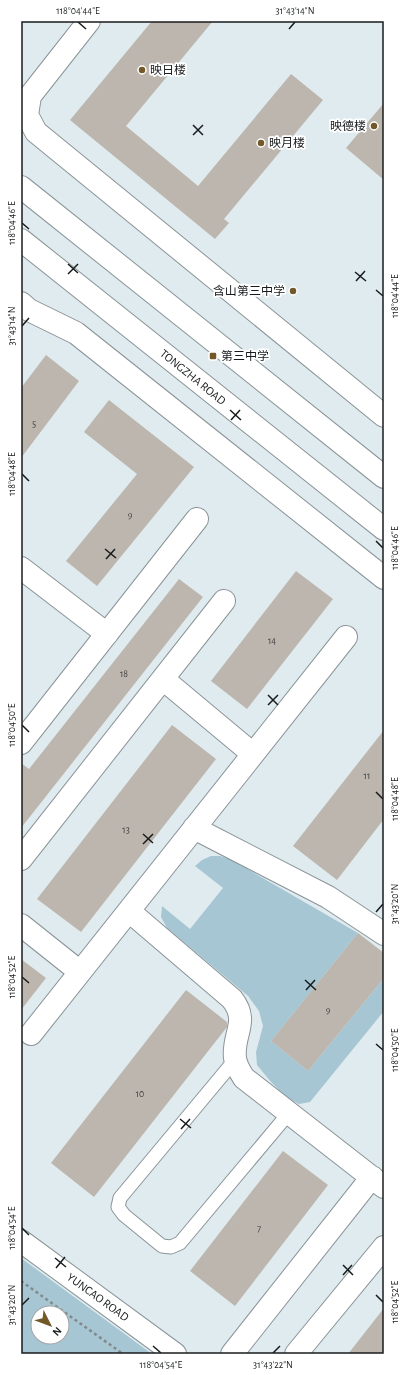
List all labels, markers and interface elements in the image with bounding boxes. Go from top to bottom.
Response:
text: 118°04'44"E [56,6,100,16]
text: 31°43'14"N [276,6,314,16]
place label: 映日楼 [150,64,186,76]
marker: 映日楼 [137,65,147,75]
place label: 映德楼 [330,119,366,132]
marker: 映德楼 [369,121,379,131]
place label: 映月楼 [269,137,305,149]
marker: 映月楼 [256,138,266,148]
text: 118°04'46"E [7,201,17,245]
text: 118°04'44"E [390,274,400,318]
place label: 含山第三中学 [213,284,285,297]
marker: 含山第三中学 [288,286,298,296]
text: 31°43'14"N [7,307,17,345]
street label: TONGZHA ROAD [158,347,228,407]
place label: 第三中学 [221,349,269,362]
marker: 第三中学 [208,351,218,361]
house number: 5 [32,419,36,429]
text: 118°04'48"E [7,452,17,496]
house number: 9 [128,510,133,520]
text: 118°04'46"E [390,526,400,570]
house number: 14 [268,636,276,646]
house number: 18 [120,669,128,679]
text: 118°04'50"E [7,703,17,747]
house number: 11 [364,771,370,781]
text: 118°04'48"E [390,777,400,821]
house number: 13 [122,825,130,835]
text: 31°43'20"N [390,884,400,924]
text: 118°04'52"E [7,955,17,998]
house number: 9 [326,1005,331,1015]
text: 118°04'50"E [390,1028,400,1072]
house number: 10 [136,1089,144,1099]
text: 118°04'54"E [7,1206,17,1249]
house number: 7 [257,1224,261,1234]
street label: YUNCAO ROAD [65,1271,131,1323]
text: 118°04'52"E [390,1280,400,1323]
text: 31°43'20"N [7,1285,17,1325]
north arrow [30,1305,70,1345]
text: N [50,1325,64,1338]
text: 118°04'54"E [140,1360,183,1370]
text: 31°43'22"N [253,1360,293,1370]

